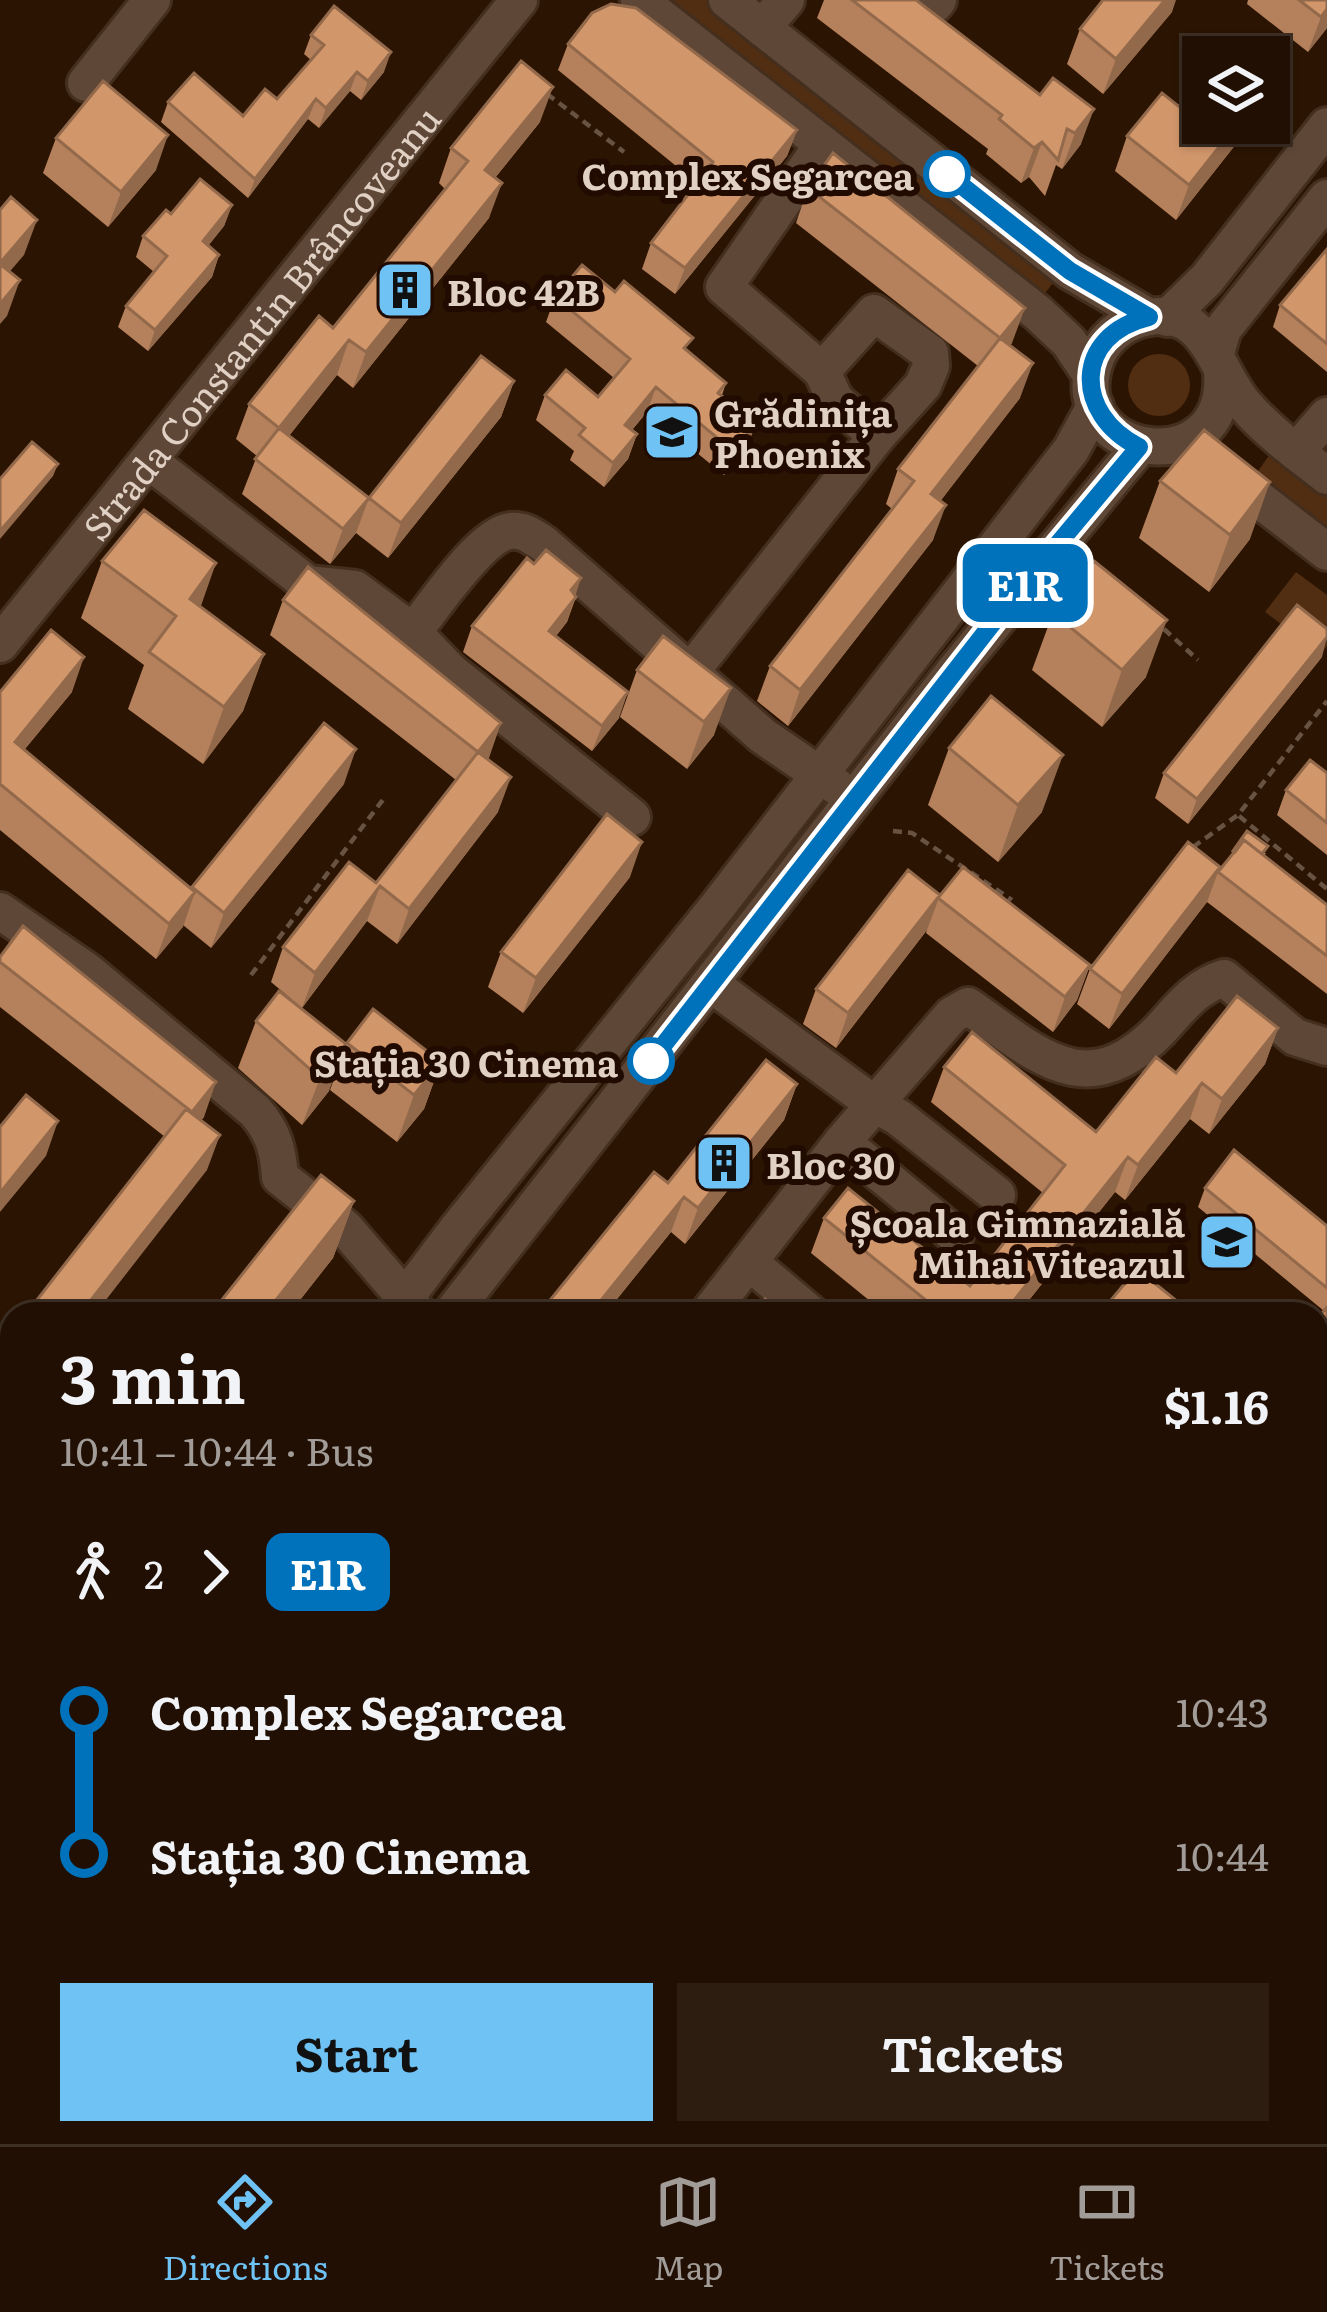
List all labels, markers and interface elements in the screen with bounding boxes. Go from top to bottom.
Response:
map controls [1182,36,1290,144]
button: layers [1182,36,1290,144]
street label: Strada Constantin Brâncoveanu [68,93,451,550]
place label: Complex Segarcea [582,148,914,201]
marker: Complex Segarcea [925,152,969,196]
building icon: Bloc 42B [374,259,436,321]
place label: Bloc 42B [447,264,600,317]
place label: Grădinița Phoenix [714,385,892,479]
school or university icon: Grădinița Phoenix [641,401,703,463]
line badge: E1R [956,544,1094,622]
text: E1R [987,552,1063,614]
place label: Stația 30 Cinema [314,1035,618,1089]
marker: Stația 30 Cinema [629,1039,673,1083]
building icon: Bloc 30 [693,1132,755,1194]
place label: Bloc 30 [766,1137,895,1190]
place label: Școala Gimnazială Mihai Viteazul [850,1195,1185,1289]
school or university icon: Școala Gimnazială Mihai Viteazul [1196,1211,1258,1273]
text: 3 min [60,1326,246,1424]
text: $1.16 [1164,1371,1269,1438]
text: 10:41 – 10:44 · Bus [60,1420,373,1478]
icon: walk [60,1539,126,1605]
icon: forward [182,1539,248,1605]
text: E1R [290,1541,366,1603]
text: 2 [144,1543,164,1601]
text: Complex Segarcea [150,1677,566,1744]
text: 10:43 [1176,1681,1269,1739]
text: Stația 30 Cinema [150,1821,530,1888]
text: 10:44 [1175,1825,1269,1883]
button: Start [60,1983,653,2121]
button: Tickets [677,1983,1269,2121]
tab: Directions [163,2169,328,2290]
tab: Map [653,2169,723,2290]
tab: Tickets [1049,2169,1164,2290]

